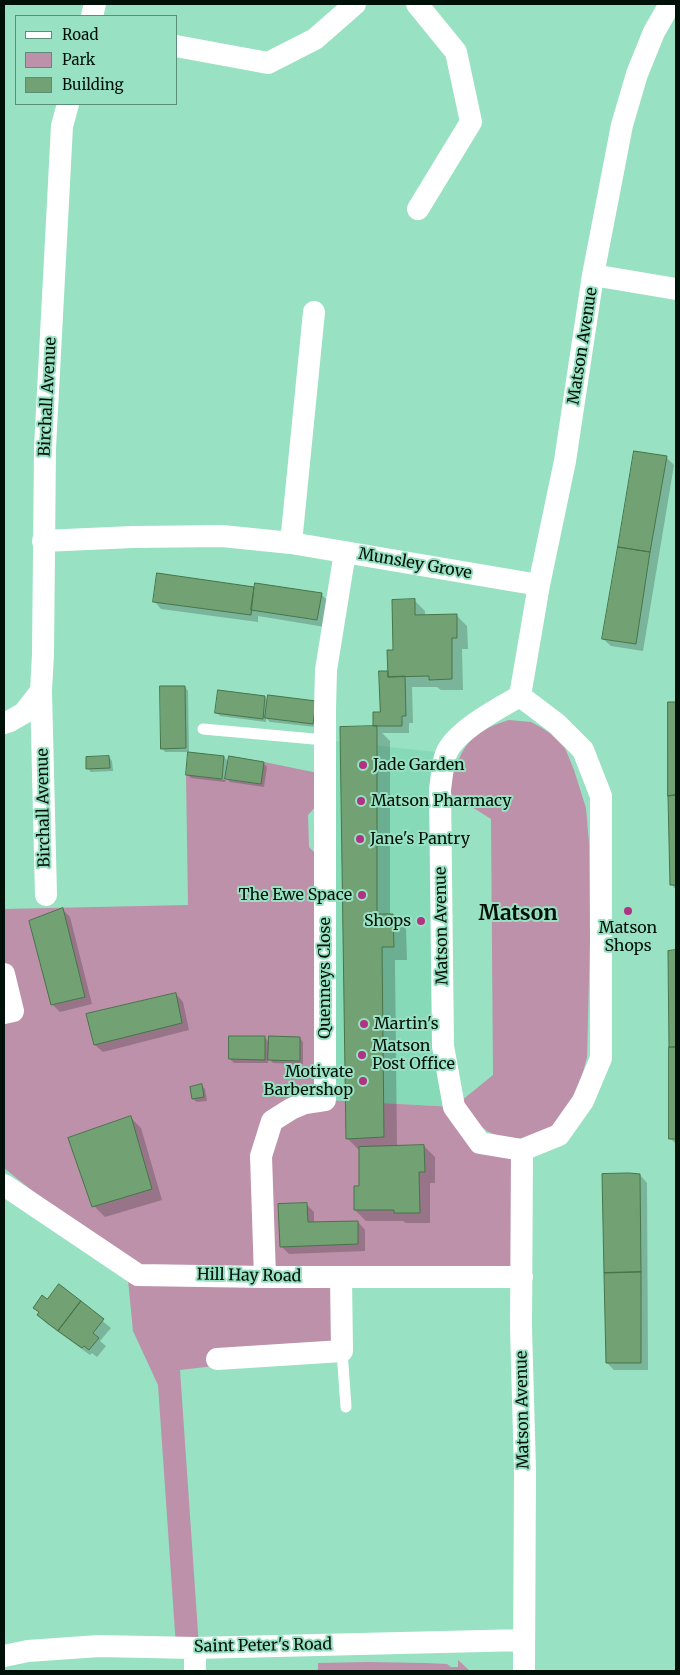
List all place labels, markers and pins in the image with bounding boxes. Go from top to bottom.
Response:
place label: Jade Garden [373,755,465,775]
marker: Jade Garden [357,759,369,771]
place label: Matson Pharmacy [371,791,512,811]
marker: Matson Pharmacy [355,795,367,807]
place label: Jane's Pantry [370,829,470,849]
marker: Jane's Pantry [354,833,366,845]
place label: The Ewe Space [238,885,352,905]
marker: The Ewe Space [356,889,368,901]
marker: Matson Shops [622,905,634,917]
place label: Shops [364,911,411,931]
marker: Shops [415,915,427,927]
place label: Matson Shops [599,918,657,956]
place label: Martin's [374,1014,439,1034]
marker: Martin's [358,1018,370,1030]
place label: Matson Post Office [372,1036,455,1074]
marker: Matson Post Office [356,1049,368,1061]
place label: Motivate Barbershop [264,1062,353,1100]
marker: Motivate Barbershop [357,1075,369,1087]

